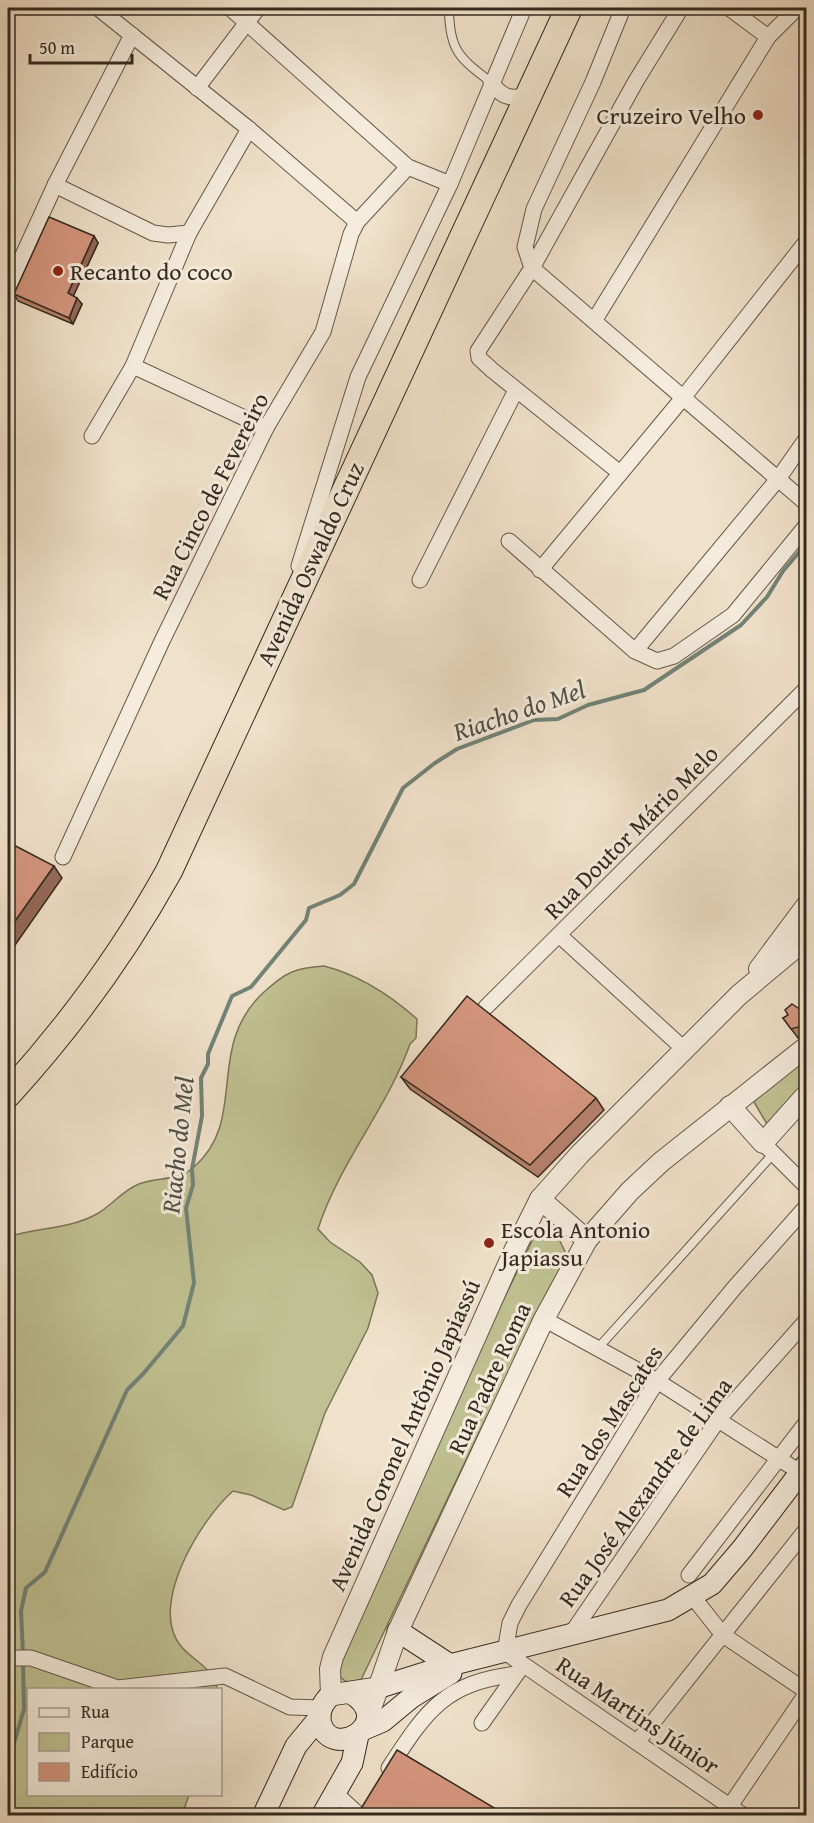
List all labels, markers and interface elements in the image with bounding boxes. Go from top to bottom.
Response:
scale bar [30,27,132,65]
text: 50 m [39,34,75,61]
place label: Cruzeiro Velho [597,98,746,133]
marker: Cruzeiro Velho [751,108,765,122]
place label: Recanto do coco [70,254,233,289]
marker: Recanto do coco [51,264,65,278]
street label: Rua Cinco de Fevereiro [143,386,277,606]
street label: Avenida Oswaldo Cruz [247,456,373,672]
water label: Riacho do Mel [447,669,590,751]
street label: Rua Doutor Mário Melo [536,737,726,927]
water label: Riacho do Mel [150,1075,204,1216]
place label: Escola Antonio Japiassu [498,1212,650,1275]
marker: Escola Antonio Japiassu [482,1236,496,1250]
street label: Avenida Coronel Antônio Japiassú [319,1273,489,1596]
street label: Rua Padre Roma [439,1296,540,1460]
street label: Rua dos Mascates [547,1338,671,1504]
street label: Rua José Alexandre de Lima [550,1369,741,1614]
street label: Rua Martins Júnior [549,1647,727,1783]
legend [27,1688,222,1796]
text: Rua [81,1698,110,1725]
text: Parque [81,1728,134,1755]
text: Edifício [81,1758,138,1785]

